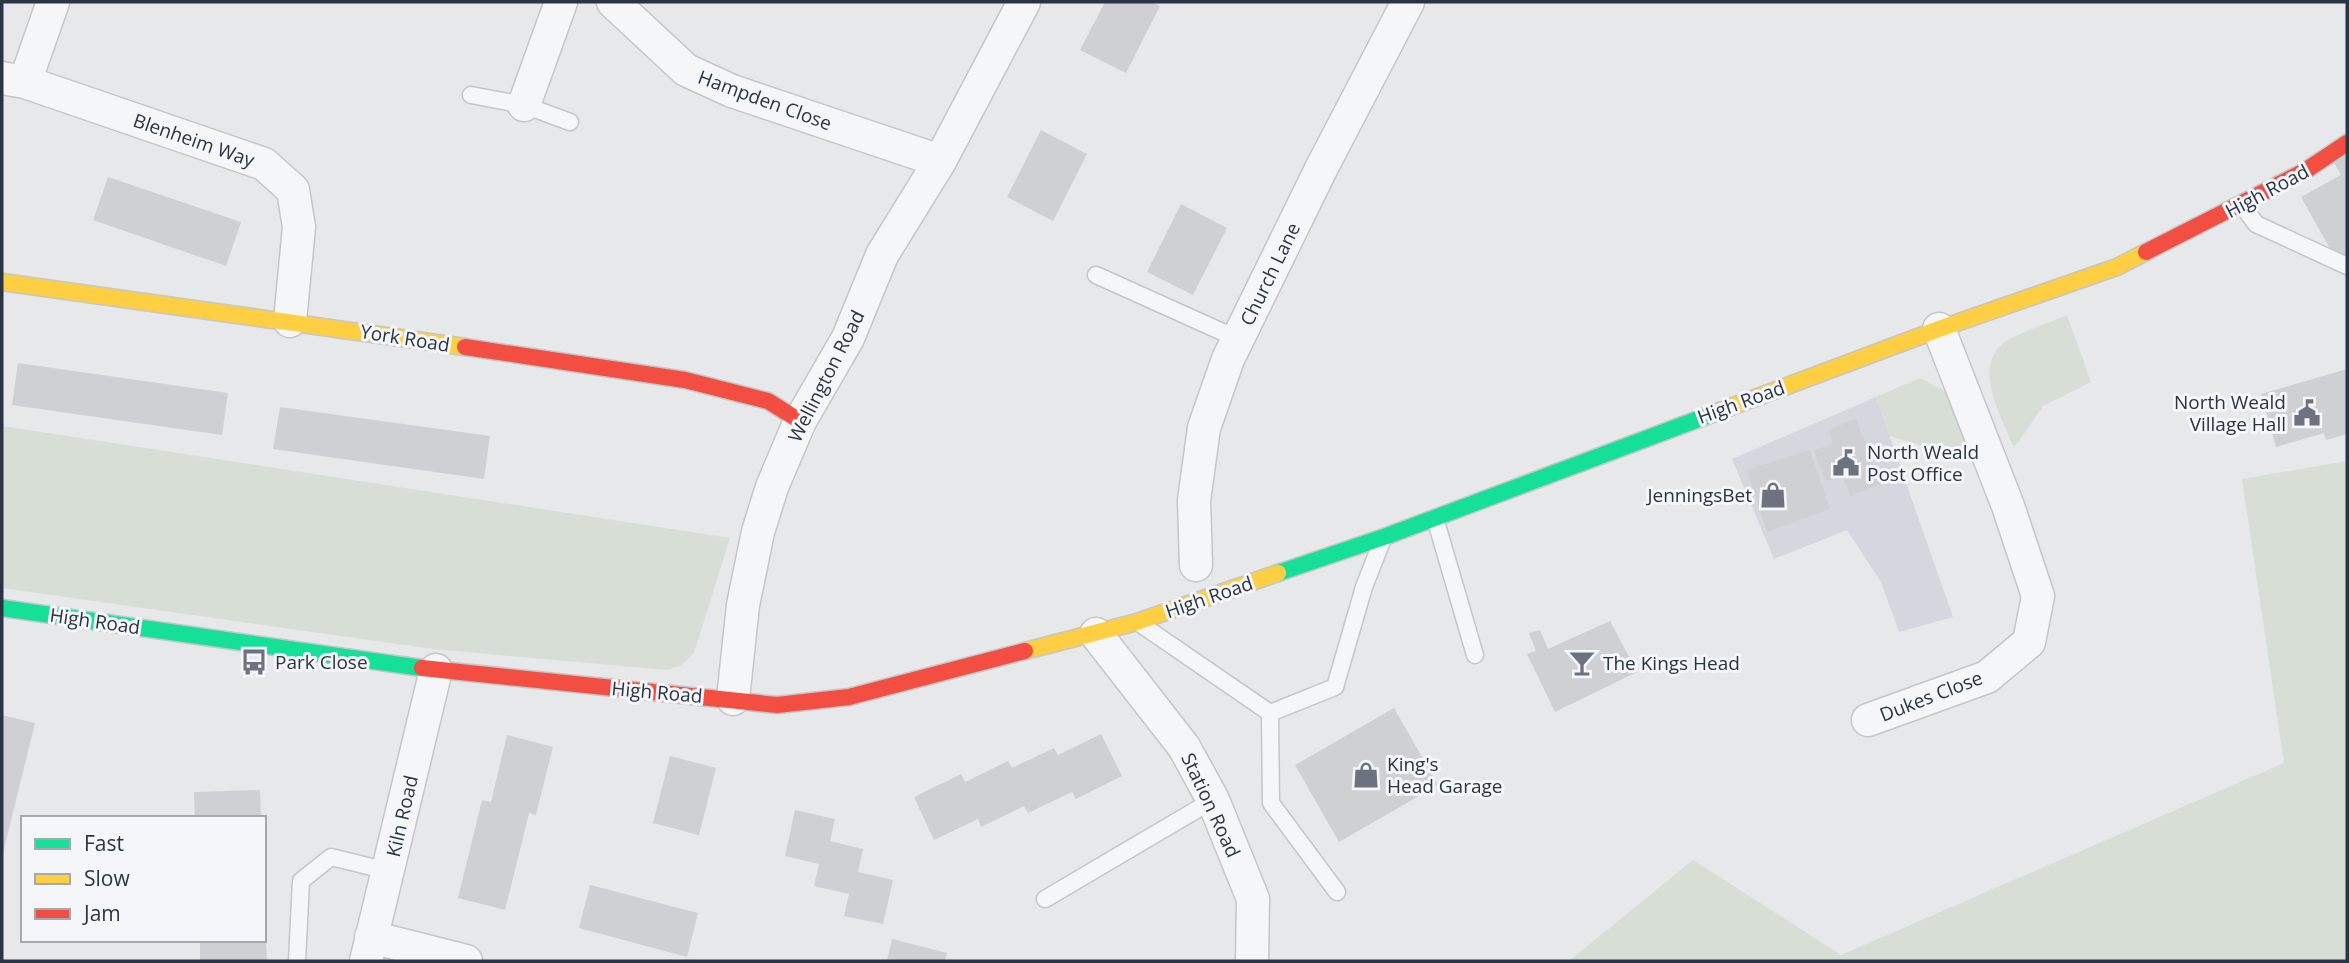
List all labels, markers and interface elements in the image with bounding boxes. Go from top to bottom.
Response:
street label: Hampden Close [694,64,836,136]
street label: Blenheim Way [130,107,259,173]
street label: High Road [2221,158,2313,224]
street label: Church Lane [1234,218,1306,330]
street label: Wellington Road [782,306,870,446]
street label: York Road [358,318,452,358]
street label: High Road [1694,374,1788,430]
place label: North Weald Village Hall [2174,389,2286,437]
public building icon: North Weald Village Hall [2292,398,2322,428]
place label: North Weald Post Office [1867,439,1979,487]
public building icon: North Weald Post Office [1831,448,1861,478]
shop icon: JenningsBet [1758,480,1788,510]
place label: JenningsBet [1645,482,1752,508]
street label: High Road [1162,570,1256,624]
street label: High Road [48,602,142,640]
bus stop icon: Park Close [239,647,269,677]
bar icon: The Kings Head [1567,648,1597,678]
place label: Park Close [275,649,368,675]
place label: The Kings Head [1603,650,1740,676]
street label: Dukes Close [1876,665,1986,727]
street label: High Road [611,675,703,709]
street label: Station Road [1175,748,1247,862]
place label: King's Head Garage [1387,751,1502,799]
shop icon: King's Head Garage [1351,760,1381,790]
street label: Kiln Road [380,773,424,859]
legend [21,816,266,942]
text: Fast [84,829,124,857]
text: Slow [84,864,130,892]
text: Jam [82,899,121,927]

